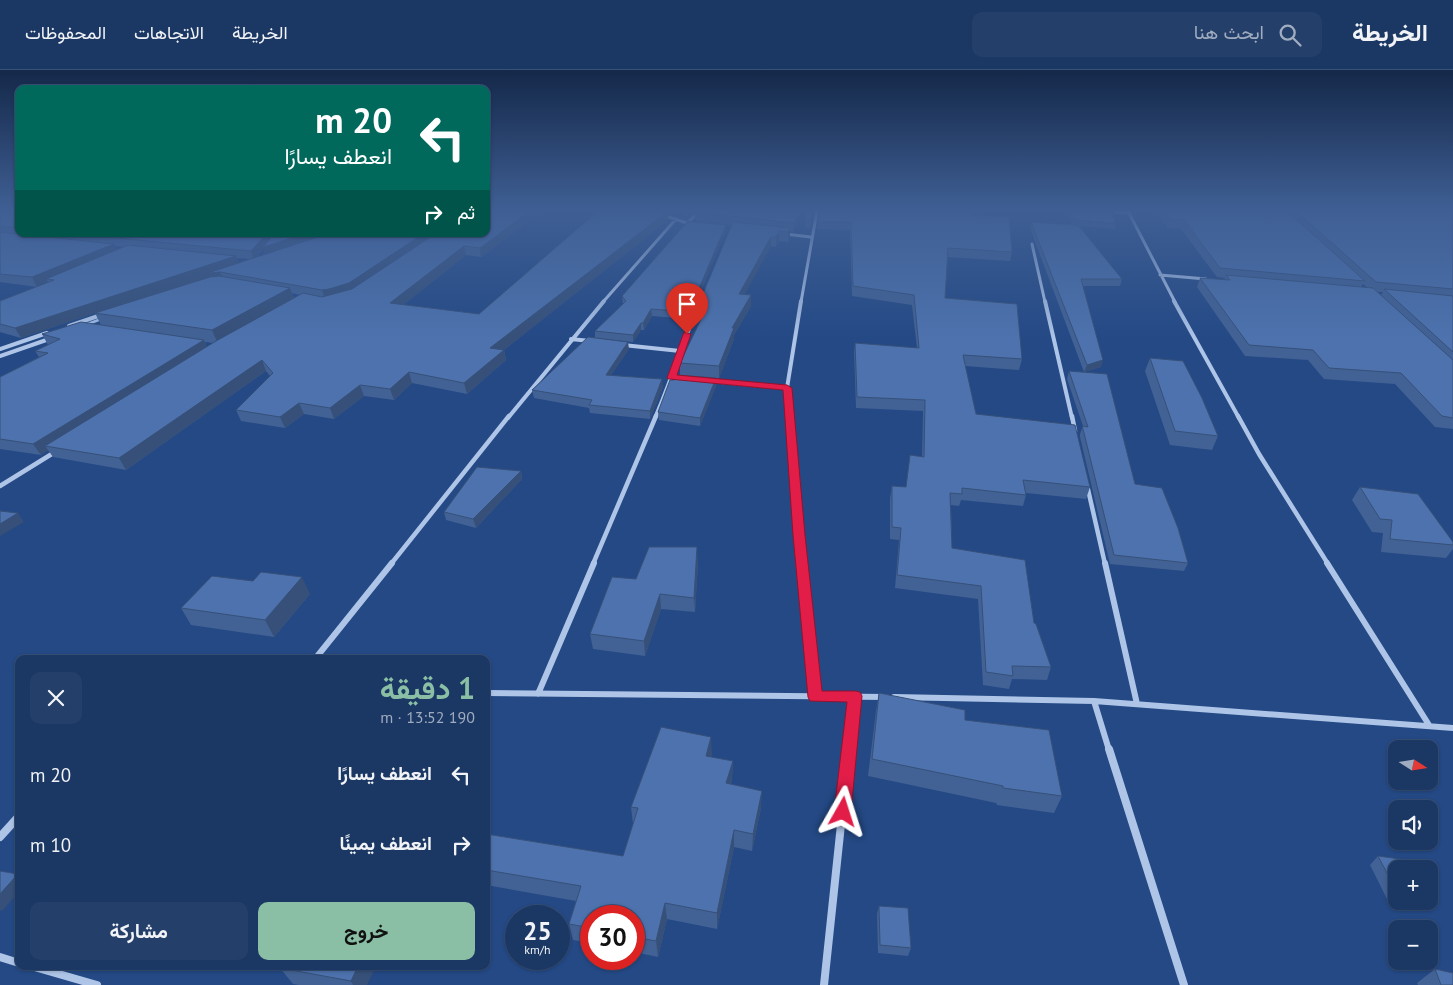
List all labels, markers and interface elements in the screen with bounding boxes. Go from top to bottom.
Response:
search box [972,12,1322,57]
text: الخريطة [1352,17,1428,48]
text: ابحث هنا [1194,20,1264,44]
text: المحفوظات [25,21,106,44]
text: الاتجاهات [134,21,204,44]
text: الخريطة [232,21,288,44]
icon: search [1276,21,1304,49]
text: 20 m [315,97,392,143]
icon: left [410,105,475,170]
text: انعطف يسارًا [285,142,392,170]
icon: right [419,200,447,228]
text: ثم [457,200,475,224]
pin [666,283,708,334]
icon: arrive [673,290,701,318]
text: 1 دقيقة [380,668,475,707]
button: close [30,672,82,724]
text: 190 m · 13:52 [380,707,475,727]
north arrow [1388,740,1438,790]
map controls [1388,740,1438,970]
text: انعطف يسارًا [337,761,432,785]
icon: left [447,761,475,789]
text: 20 m [30,763,71,787]
position arrow [816,785,868,837]
button: sound [1388,800,1438,850]
text: انعطف يمينًا [340,831,432,855]
icon: right [447,831,475,859]
text: 10 m [30,833,71,857]
button: + [1388,860,1438,910]
button: مشاركة [30,902,248,960]
button: خروج [258,902,475,960]
speed limit sign: 30 [580,905,645,970]
text: 25 [523,915,552,947]
button: − [1388,920,1438,970]
text: km/h [524,942,551,957]

